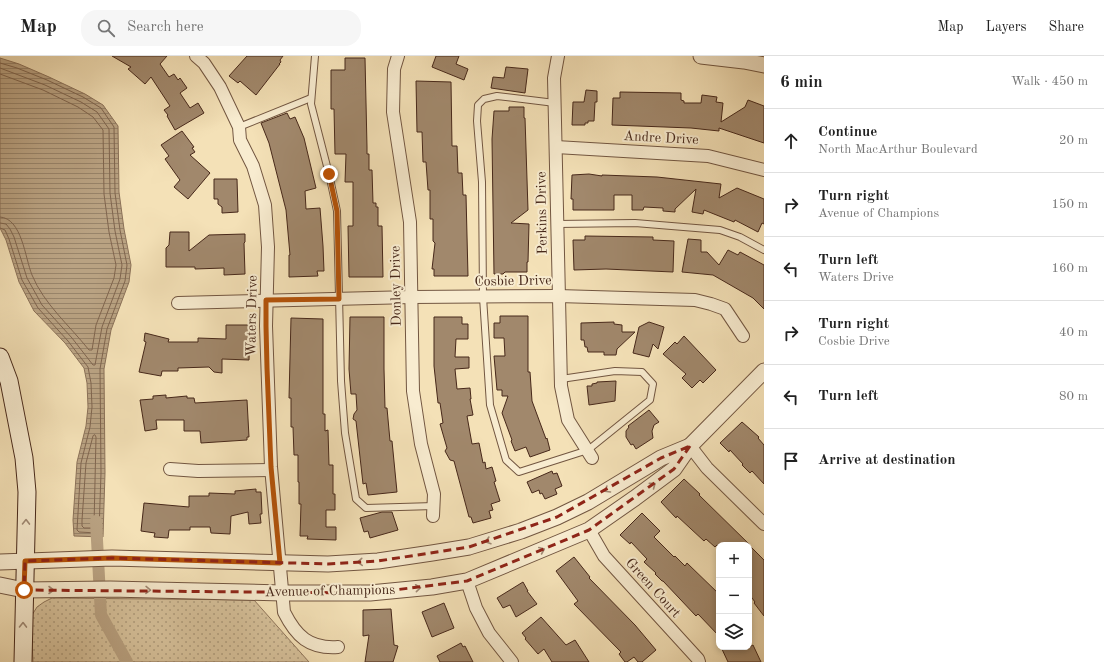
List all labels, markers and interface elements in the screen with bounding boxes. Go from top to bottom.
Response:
search box [81,10,361,46]
icon: search [95,17,117,39]
text: Map [20,18,57,37]
text: Search here [127,20,204,35]
text: Map [938,20,964,34]
text: Layers [986,20,1027,34]
text: Share [1049,20,1084,34]
text: 6 min [780,74,823,91]
text: Walk · 450 m [1011,75,1088,88]
text: Continue [818,125,877,140]
street label: Andre Drive [623,129,699,147]
icon: ahead [780,130,802,152]
text: 20 m [1059,134,1088,147]
text: North MacArthur Boulevard [818,143,978,156]
route end [320,165,338,183]
street label: Perkins Drive [534,171,550,255]
text: Turn right [818,189,889,204]
icon: right [780,194,802,216]
text: 150 m [1051,198,1088,211]
text: Avenue of Champions [818,207,939,220]
street label: Donley Drive [388,246,404,326]
text: Turn left [818,253,878,268]
icon: left [780,258,802,280]
text: 160 m [1051,262,1088,275]
text: Waters Drive [818,271,894,284]
street label: Cosbie Drive [474,273,552,289]
street label: Waters Drive [244,275,260,357]
text: Turn right [818,317,889,332]
icon: right [780,322,802,344]
text: 40 m [1059,326,1088,339]
text: Cosbie Drive [818,335,890,348]
icon: left [780,386,802,408]
text: Turn left [818,389,878,404]
text: 80 m [1059,390,1088,403]
icon: arrive [780,450,802,472]
text: Arrive at destination [818,453,956,468]
one-way arrow [649,482,656,490]
one-way arrow [604,486,611,493]
one-way arrow [22,519,30,525]
one-way arrow [484,536,491,545]
map controls [716,542,752,650]
button: + [716,542,752,578]
one-way arrow [538,547,545,555]
street label: Green Court [623,556,683,620]
one-way arrow [357,558,363,567]
button: − [716,578,752,614]
route start [15,581,33,599]
street label: Avenue of Champions [265,583,395,599]
one-way arrow [415,584,421,593]
one-way arrow [48,586,54,594]
one-way arrow [145,586,151,594]
button: layers [716,614,752,650]
one-way arrow [19,622,27,628]

